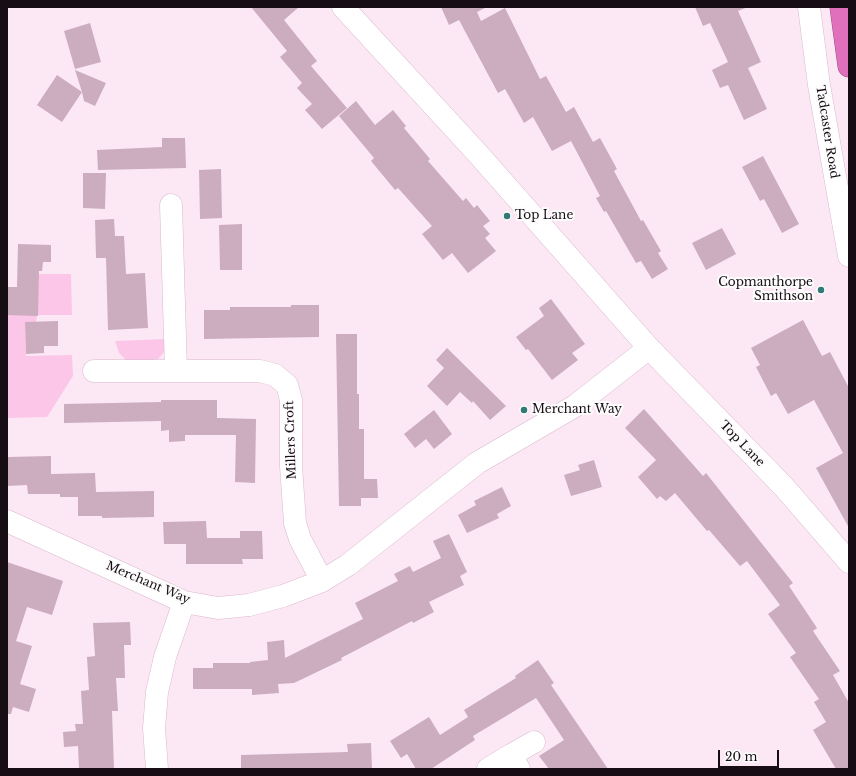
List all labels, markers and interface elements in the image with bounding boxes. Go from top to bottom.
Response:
street label: Tadcaster Road [813,84,841,180]
place label: Top Lane [515,209,573,223]
marker: Top Lane [502,211,512,221]
place label: Copmanthorpe Smithson [718,276,813,304]
marker: Copmanthorpe Smithson [816,285,826,295]
street label: Millers Croft [282,400,300,480]
place label: Merchant Way [532,403,622,417]
marker: Merchant Way [519,405,529,415]
street label: Top Lane [717,418,767,470]
street label: Merchant Way [104,559,192,607]
scale bar [720,742,781,768]
text: 20 m [725,749,757,764]

